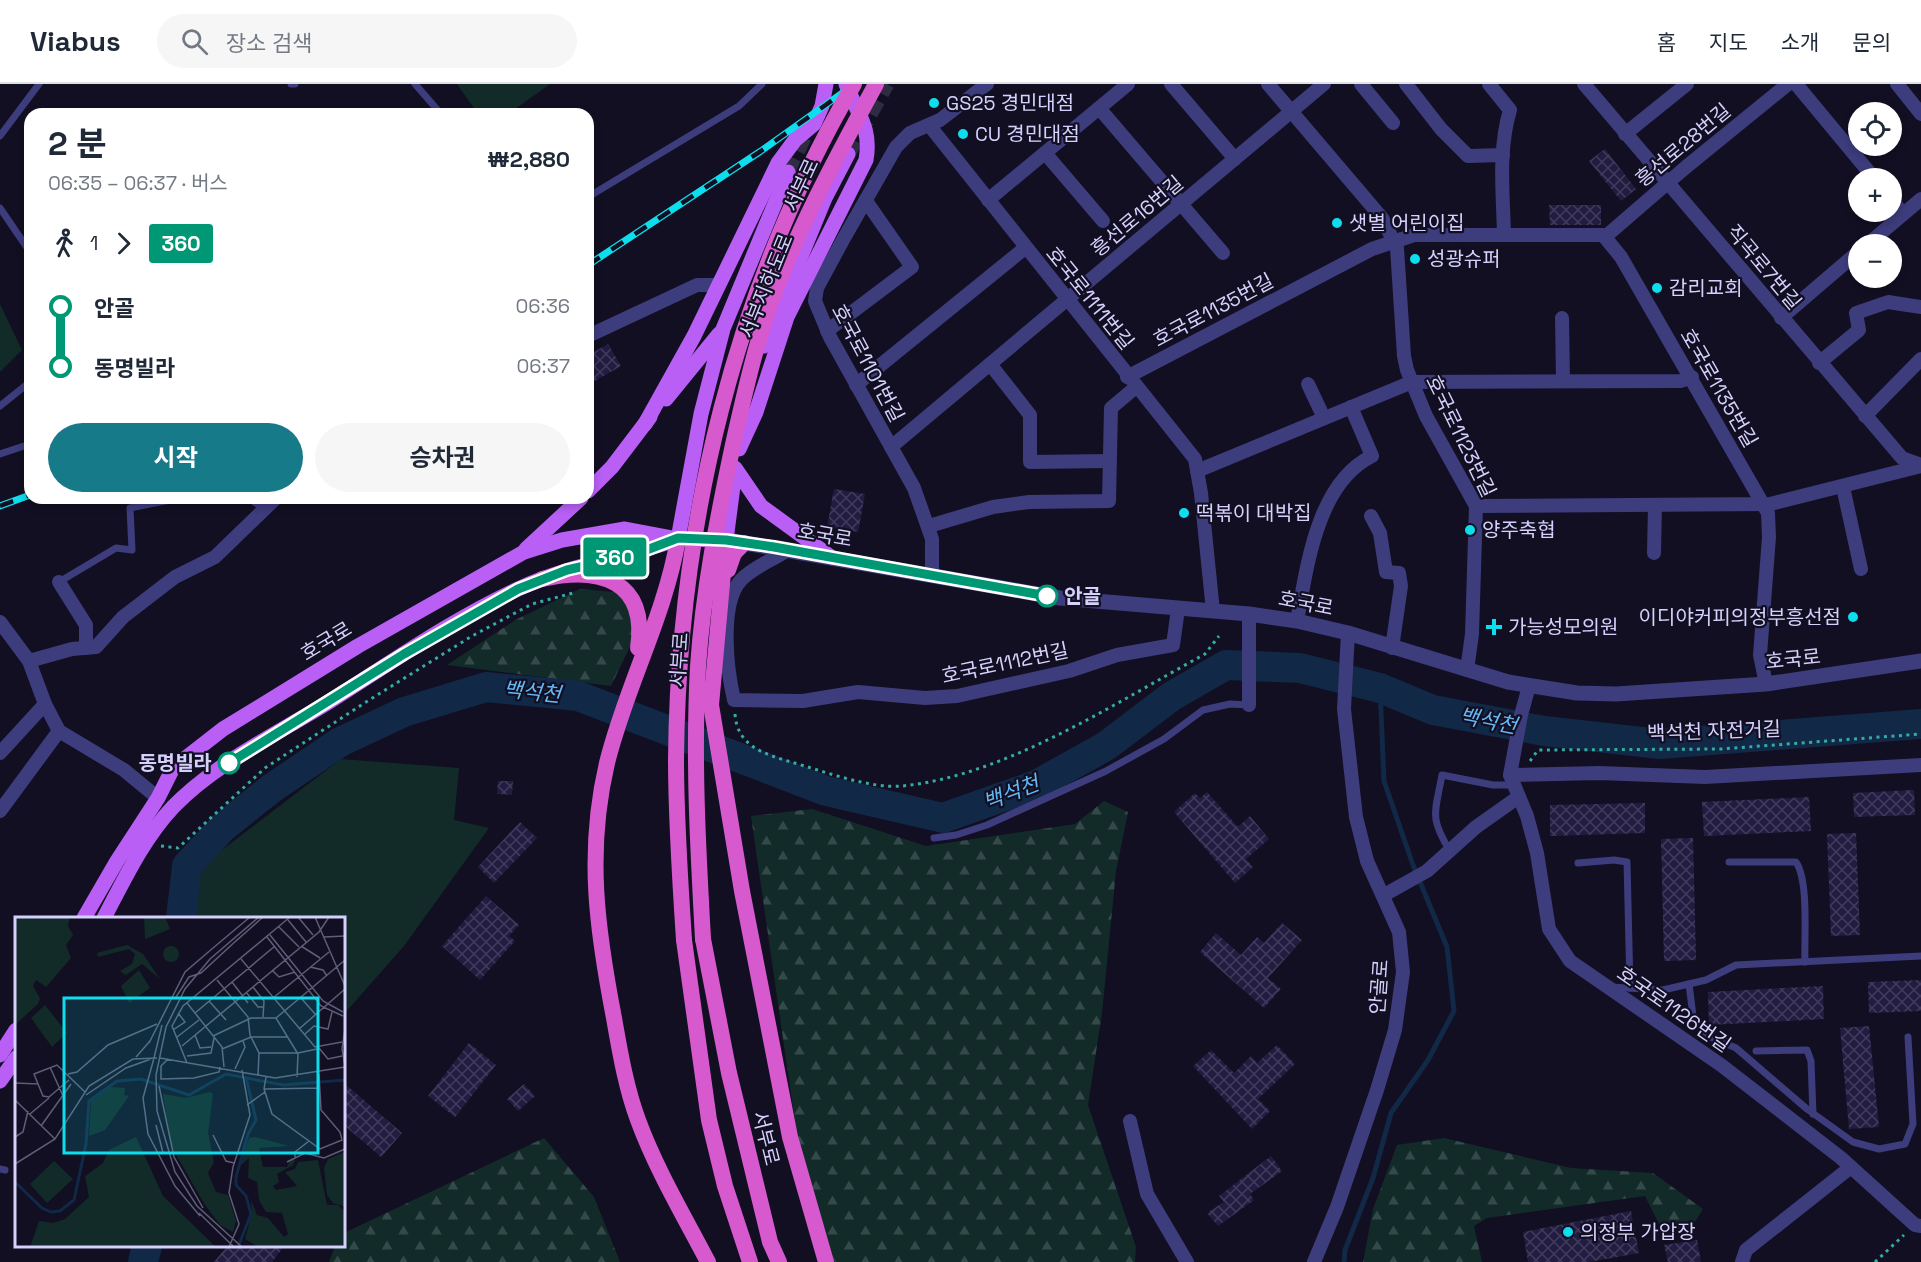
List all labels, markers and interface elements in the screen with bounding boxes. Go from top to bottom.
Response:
search box [157,14,577,68]
text: Viabus [30,23,121,59]
icon: search [178,25,211,58]
text: 장소 검색 [226,29,312,57]
text: 홈 [1657,29,1676,56]
text: 지도 [1709,29,1748,56]
text: 소개 [1781,29,1819,56]
text: 문의 [1852,29,1891,56]
place label: GS25 경민대점 [946,90,1074,116]
marker: GS25 경민대점 [927,96,941,110]
street label: 흥선로28번길 [1630,98,1736,192]
map controls [1848,102,1902,288]
button: locate [1848,102,1902,156]
place label: CU 경민대점 [975,121,1080,147]
text: 2 분 [48,123,106,165]
marker: CU 경민대점 [956,127,970,141]
text: ₩2,880 [487,145,570,173]
street label: 서부로 [778,154,824,216]
button: + [1848,168,1902,222]
text: 06:35 – 06:37 · 버스 [48,170,228,196]
street label: 흥선로16번길 [1086,170,1188,262]
place label: 샛별 어린이집 [1349,210,1465,236]
marker: 샛별 어린이집 [1330,216,1344,230]
street label: 직곡로7번길 [1721,219,1807,315]
icon: walk [48,227,81,260]
icon: forward [107,227,140,260]
text: 1 [90,230,98,256]
text: 360 [161,230,201,257]
street label: 서부지하도로 [733,230,799,342]
button: − [1848,234,1902,288]
street label: 호국로1111번길 [1040,241,1140,355]
place label: 성광슈퍼 [1427,246,1501,272]
marker: 성광슈퍼 [1408,252,1422,266]
street label: 호국로1135번길 [1148,267,1278,353]
place label: 감리교회 [1669,275,1743,301]
marker: 감리교회 [1650,281,1664,295]
text: 06:36 [516,293,570,319]
text: 안골 [94,294,134,322]
street label: 호국로1101번길 [826,300,910,426]
street label: 호국로1135번길 [1675,324,1763,452]
text: 06:37 [517,353,570,379]
text: 동명빌라 [94,354,175,382]
street label: 호국로1123번길 [1420,371,1502,501]
button: 시작 [48,423,303,492]
button: 승차권 [315,423,570,492]
place label: 떡볶이 대박집 [1196,500,1312,526]
marker: 떡볶이 대박집 [1177,506,1191,520]
street label: 호국로 [796,517,854,553]
place label: 양주축협 [1482,517,1556,543]
marker: 양주축협 [1463,523,1477,537]
line badge: 360 [580,538,650,576]
text: 360 [595,544,635,571]
place label: 안골 [1064,583,1101,609]
marker: 안골 [1036,585,1058,607]
street label: 호국로 [1276,585,1336,621]
place label: 이디야커피의정부흥선점 [1639,604,1841,630]
marker: 이디야커피의정부흥선점 [1846,610,1860,624]
place label: 가능성모의원 [1508,614,1618,640]
street label: 호국로 [296,616,356,666]
marker: 가능성모의원 [1485,618,1503,636]
street label: 서부로 [664,632,694,688]
street label: 호국로1112번길 [939,637,1071,689]
street label: 호국로 [1764,643,1822,675]
water label: 백석천 [502,675,565,708]
water label: 백석천 [1457,702,1522,740]
street label: 백석천 자전거길 [1647,716,1781,746]
place label: 동명빌라 [138,750,212,776]
marker: 동명빌라 [218,752,240,774]
water label: 백석천 [979,769,1045,816]
inset map [15,917,345,1247]
street label: 안골로 [1364,959,1394,1015]
street label: 호국로1126번길 [1612,960,1736,1058]
street label: 서부로 [747,1108,785,1168]
place label: 의정부 가압장 [1580,1219,1696,1245]
marker: 의정부 가압장 [1561,1225,1575,1239]

